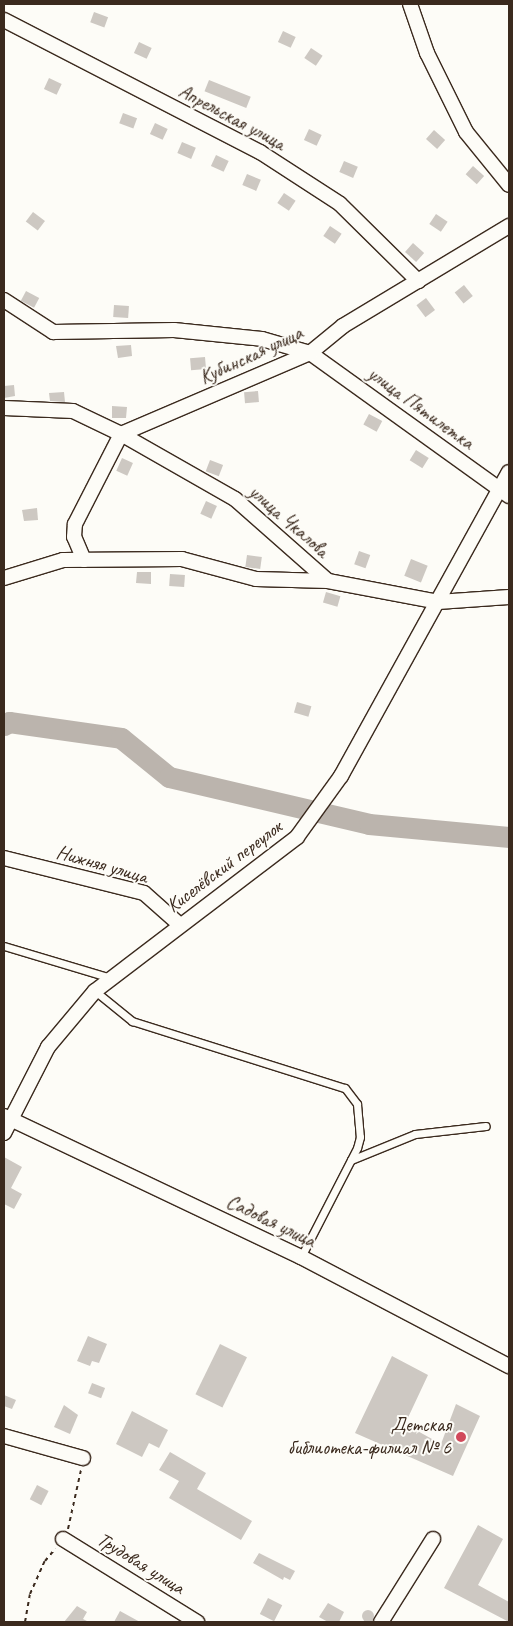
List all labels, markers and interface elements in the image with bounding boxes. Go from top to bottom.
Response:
street label: Апрельская улица [175,79,289,155]
street label: Кубинская улица [195,320,307,390]
street label: улица Пятилетка [365,362,477,454]
street label: улица Чкалова [244,480,334,562]
street label: Киселёвский переулок [161,815,287,917]
street label: Нижняя улица [54,840,150,888]
street label: Садовая улица [222,1189,320,1253]
place label: Детская библиотека-филиал № 6 [288,1413,451,1460]
marker: Детская библиотека-филиал № 6 [455,1431,467,1443]
street label: Трудовая улица [92,1526,190,1600]

